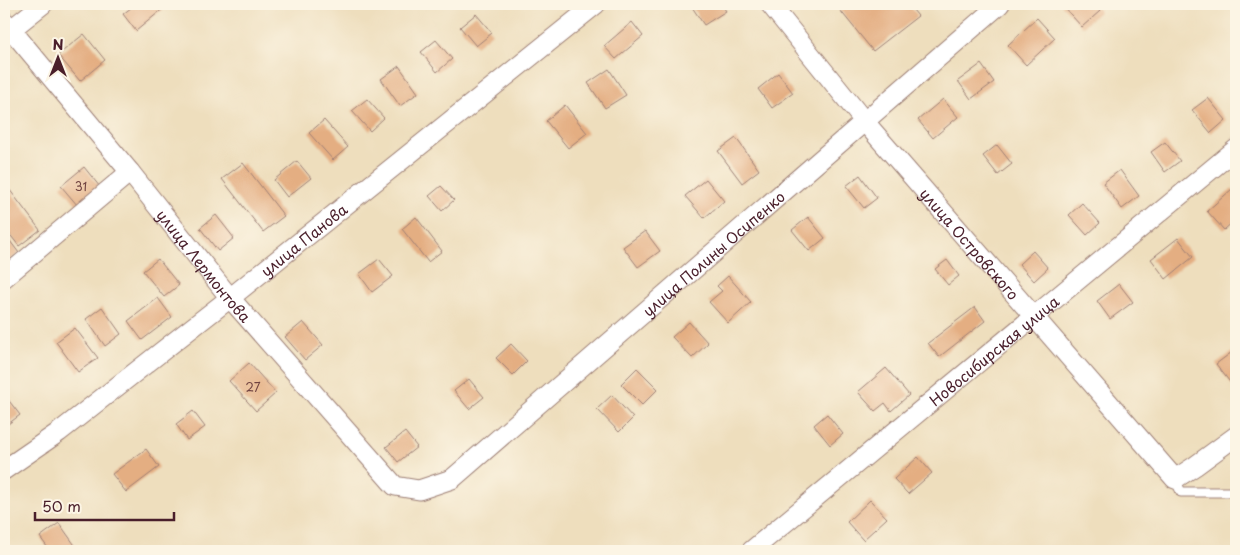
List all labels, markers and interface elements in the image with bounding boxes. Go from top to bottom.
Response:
north arrow [32,32,82,82]
text: N [52,34,64,55]
house number: 31 [75,177,87,195]
street label: улица Островского [915,182,1025,304]
street label: улица Полины Осипенко [637,185,789,321]
street label: улица Панова [255,197,352,281]
street label: улица Лермонтова [152,204,258,327]
street label: Новосибирская улица [924,289,1064,411]
house number: 27 [246,378,261,396]
scale bar [35,490,174,522]
text: 50 m [42,494,81,517]

